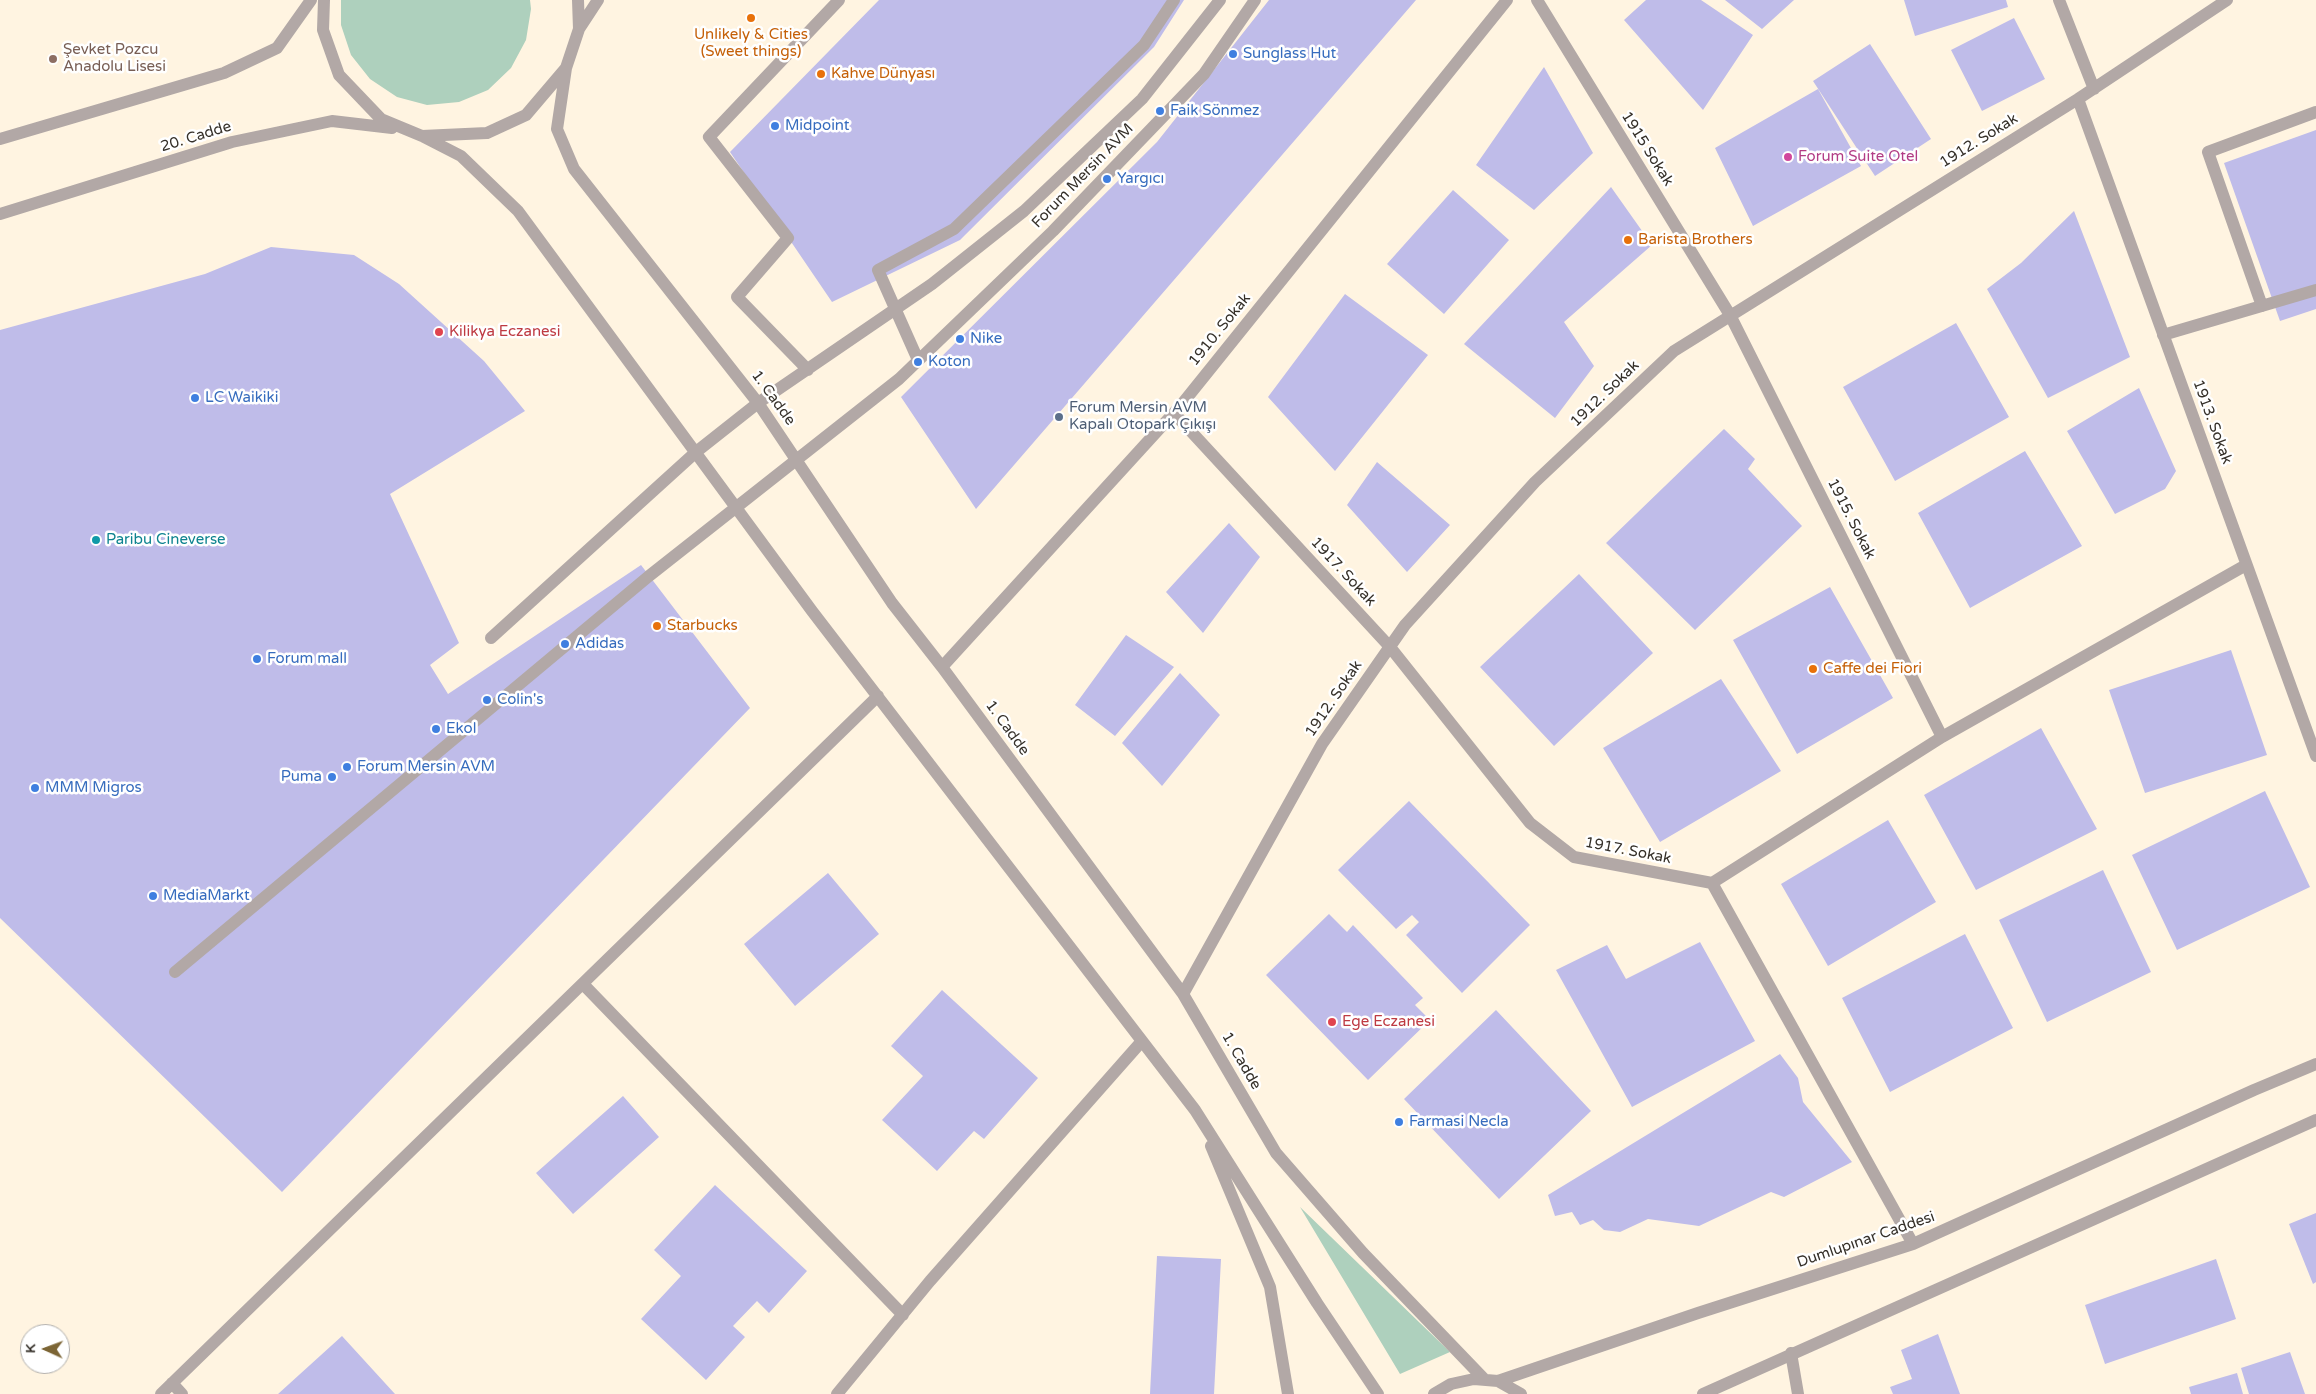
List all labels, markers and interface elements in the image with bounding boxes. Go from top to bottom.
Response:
marker: Unlikely & Cities (Sweet things) [745,12,757,24]
place label: Unlikely & Cities (Sweet things) [694,26,808,61]
place label: Şevket Pozcu Anadolu Lisesi [63,41,166,76]
place label: Sunglass Hut [1243,45,1336,63]
marker: Sunglass Hut [1227,48,1239,60]
marker: Şevket Pozcu Anadolu Lisesi [47,53,59,65]
place label: Kahve Dünyası [831,65,935,83]
marker: Kahve Dünyası [815,68,827,80]
place label: Faik Sönmez [1170,102,1259,120]
marker: Faik Sönmez [1154,105,1166,117]
street label: 1915 Sokak [1617,108,1677,190]
street label: 1912. Sokak [1937,110,2021,172]
place label: Midpoint [785,117,850,135]
street label: 20. Cadde [159,118,233,156]
marker: Midpoint [769,120,781,132]
street label: Forum Mersin AVM [1029,120,1137,232]
place label: Forum Suite Otel [1798,148,1918,166]
marker: Forum Suite Otel [1782,151,1794,163]
place label: Yargıcı [1117,170,1164,188]
marker: Yargıcı [1101,173,1113,185]
place label: Barista Brothers [1638,231,1753,249]
marker: Barista Brothers [1622,234,1634,246]
street label: 1910. Sokak [1185,290,1255,370]
place label: Kilikya Eczanesi [449,323,561,341]
marker: Kilikya Eczanesi [433,326,445,338]
place label: Nike [970,330,1002,348]
marker: Nike [954,333,966,345]
place label: Koton [928,353,971,371]
marker: Koton [912,356,924,368]
street label: 1912. Sokak [1567,357,1643,431]
street label: 1. Cadde [747,367,799,429]
street label: 1913. Sokak [2188,377,2236,467]
place label: LC Waikiki [205,389,279,407]
marker: LC Waikiki [189,392,201,404]
place label: Forum Mersin AVM Kapalı Otopark Çıkışı [1069,399,1216,434]
marker: Forum Mersin AVM Kapalı Otopark Çıkışı [1053,411,1065,423]
street label: 1915. Sokak [1823,476,1879,562]
place label: Paribu Cineverse [106,531,226,549]
marker: Paribu Cineverse [90,534,102,546]
street label: 1917. Sokak [1307,534,1379,610]
place label: Starbucks [667,617,738,635]
marker: Starbucks [651,620,663,632]
place label: Adidas [575,635,624,653]
marker: Adidas [559,638,571,650]
place label: Forum mall [267,650,347,668]
marker: Forum mall [251,653,263,665]
street label: 1912. Sokak [1302,657,1366,741]
place label: Caffe dei Fiori [1823,660,1922,678]
marker: Caffe dei Fiori [1807,663,1819,675]
place label: Colin's [497,691,543,709]
marker: Colin's [481,694,493,706]
street label: 1. Cadde [981,697,1033,759]
place label: Ekol [446,720,476,738]
marker: Ekol [430,723,442,735]
place label: Forum Mersin AVM [357,758,495,776]
marker: Forum Mersin AVM [341,761,353,773]
place label: Puma [281,768,322,786]
marker: Puma [326,771,338,783]
place label: MMM Migros [45,779,142,797]
marker: MMM Migros [29,782,41,794]
street label: 1917. Sokak [1583,834,1673,868]
place label: MediaMarkt [163,887,250,905]
marker: MediaMarkt [147,890,159,902]
place label: Ege Eczanesi [1342,1013,1435,1031]
marker: Ege Eczanesi [1326,1016,1338,1028]
street label: 1. Cadde [1217,1029,1265,1093]
place label: Farmasi Necla [1409,1113,1509,1131]
marker: Farmasi Necla [1393,1116,1405,1128]
street label: Dumlupınar Caddesi [1795,1208,1937,1272]
north arrow [20,1324,70,1374]
text: K [22,1344,39,1353]

